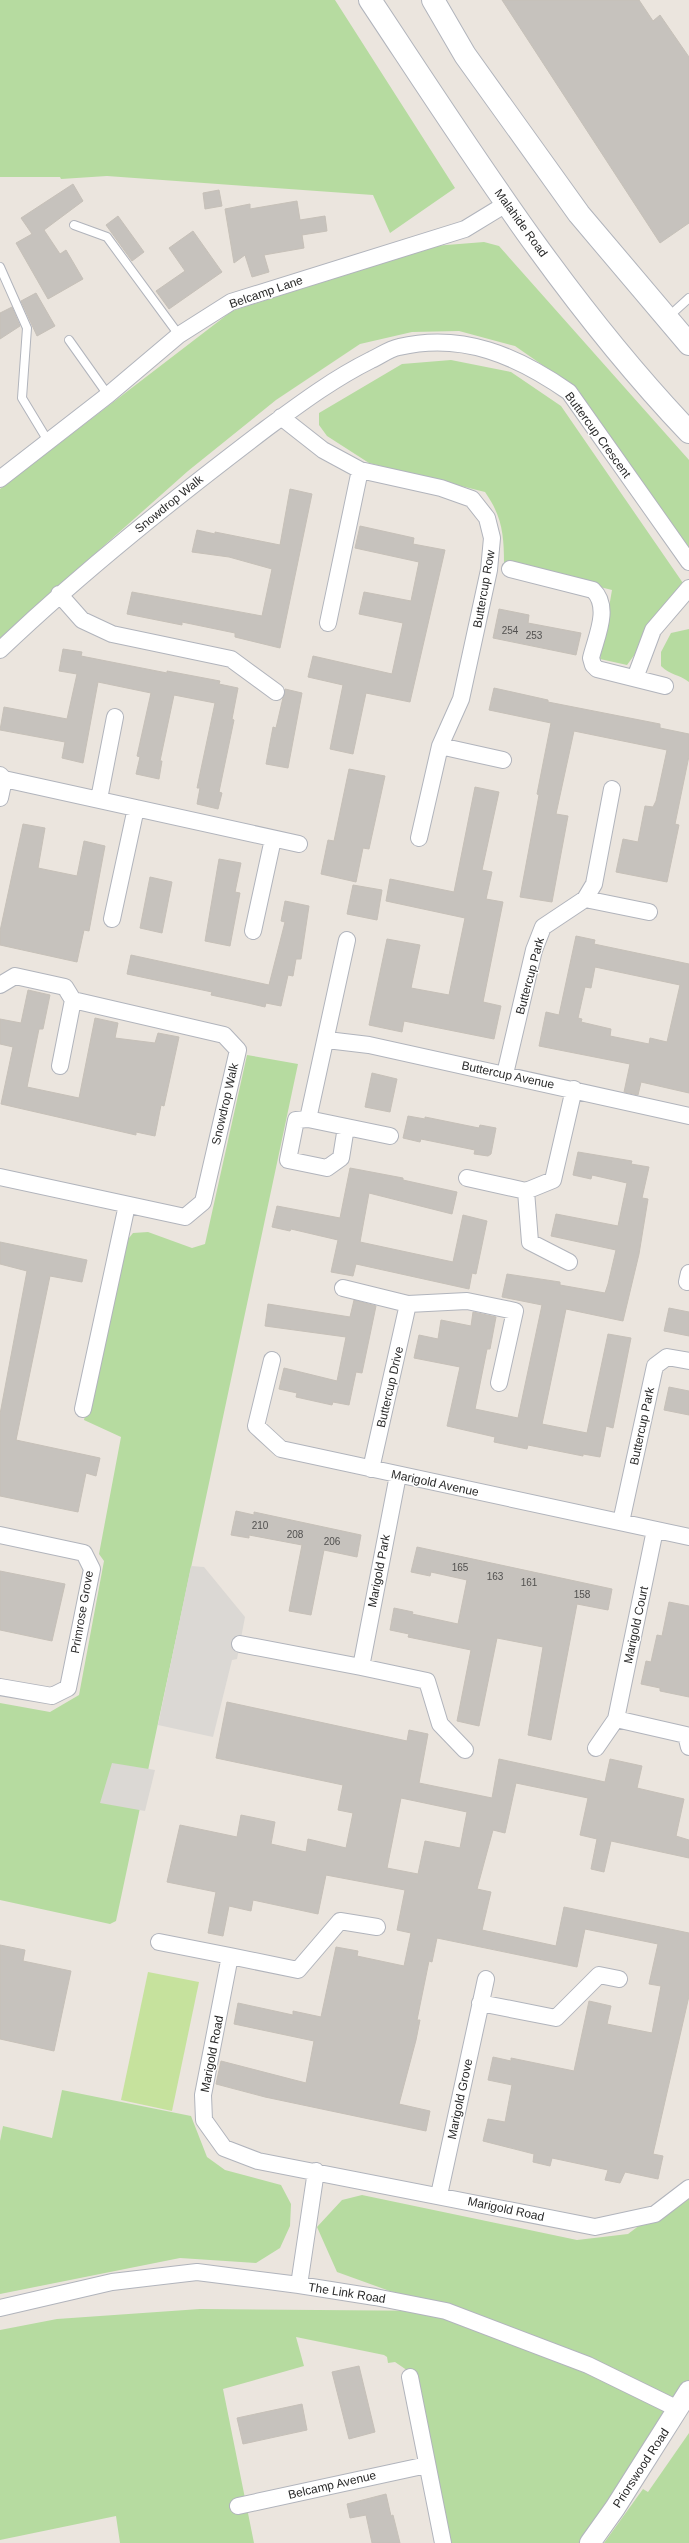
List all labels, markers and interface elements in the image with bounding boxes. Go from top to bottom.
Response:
street label: Malahide Road [492,186,550,260]
street label: Belcamp Lane [227,273,305,311]
street label: Buttercup Crescent [562,389,634,481]
street label: Snowdrop Walk [132,472,207,536]
street label: Buttercup Row [470,549,498,629]
house number: 254 [502,625,519,636]
house number: 253 [526,630,543,641]
street label: Buttercup Park [513,935,547,1016]
street label: Buttercup Avenue [460,1058,556,1092]
street label: Snowdrop Walk [209,1061,241,1146]
street label: Buttercup Drive [374,1345,406,1429]
street label: Buttercup Park [627,1385,657,1466]
street label: Marigold Avenue [390,1467,480,1499]
house number: 210 [252,1520,269,1531]
house number: 208 [287,1529,304,1540]
street label: Marigold Park [365,1532,393,1609]
house number: 206 [324,1536,341,1547]
house number: 165 [452,1562,469,1573]
street label: Primrose Grove [68,1569,96,1655]
house number: 163 [487,1571,504,1582]
house number: 161 [521,1577,538,1588]
street label: Marigold Court [621,1584,651,1665]
house number: 158 [574,1589,591,1600]
street label: Marigold Road [198,2014,226,2094]
street label: Marigold Grove [445,2057,475,2141]
street label: Marigold Road [466,2194,546,2224]
street label: The Link Road [307,2280,387,2306]
street label: Priorswood Road [610,2426,672,2510]
street label: Belcamp Avenue [287,2468,378,2502]

